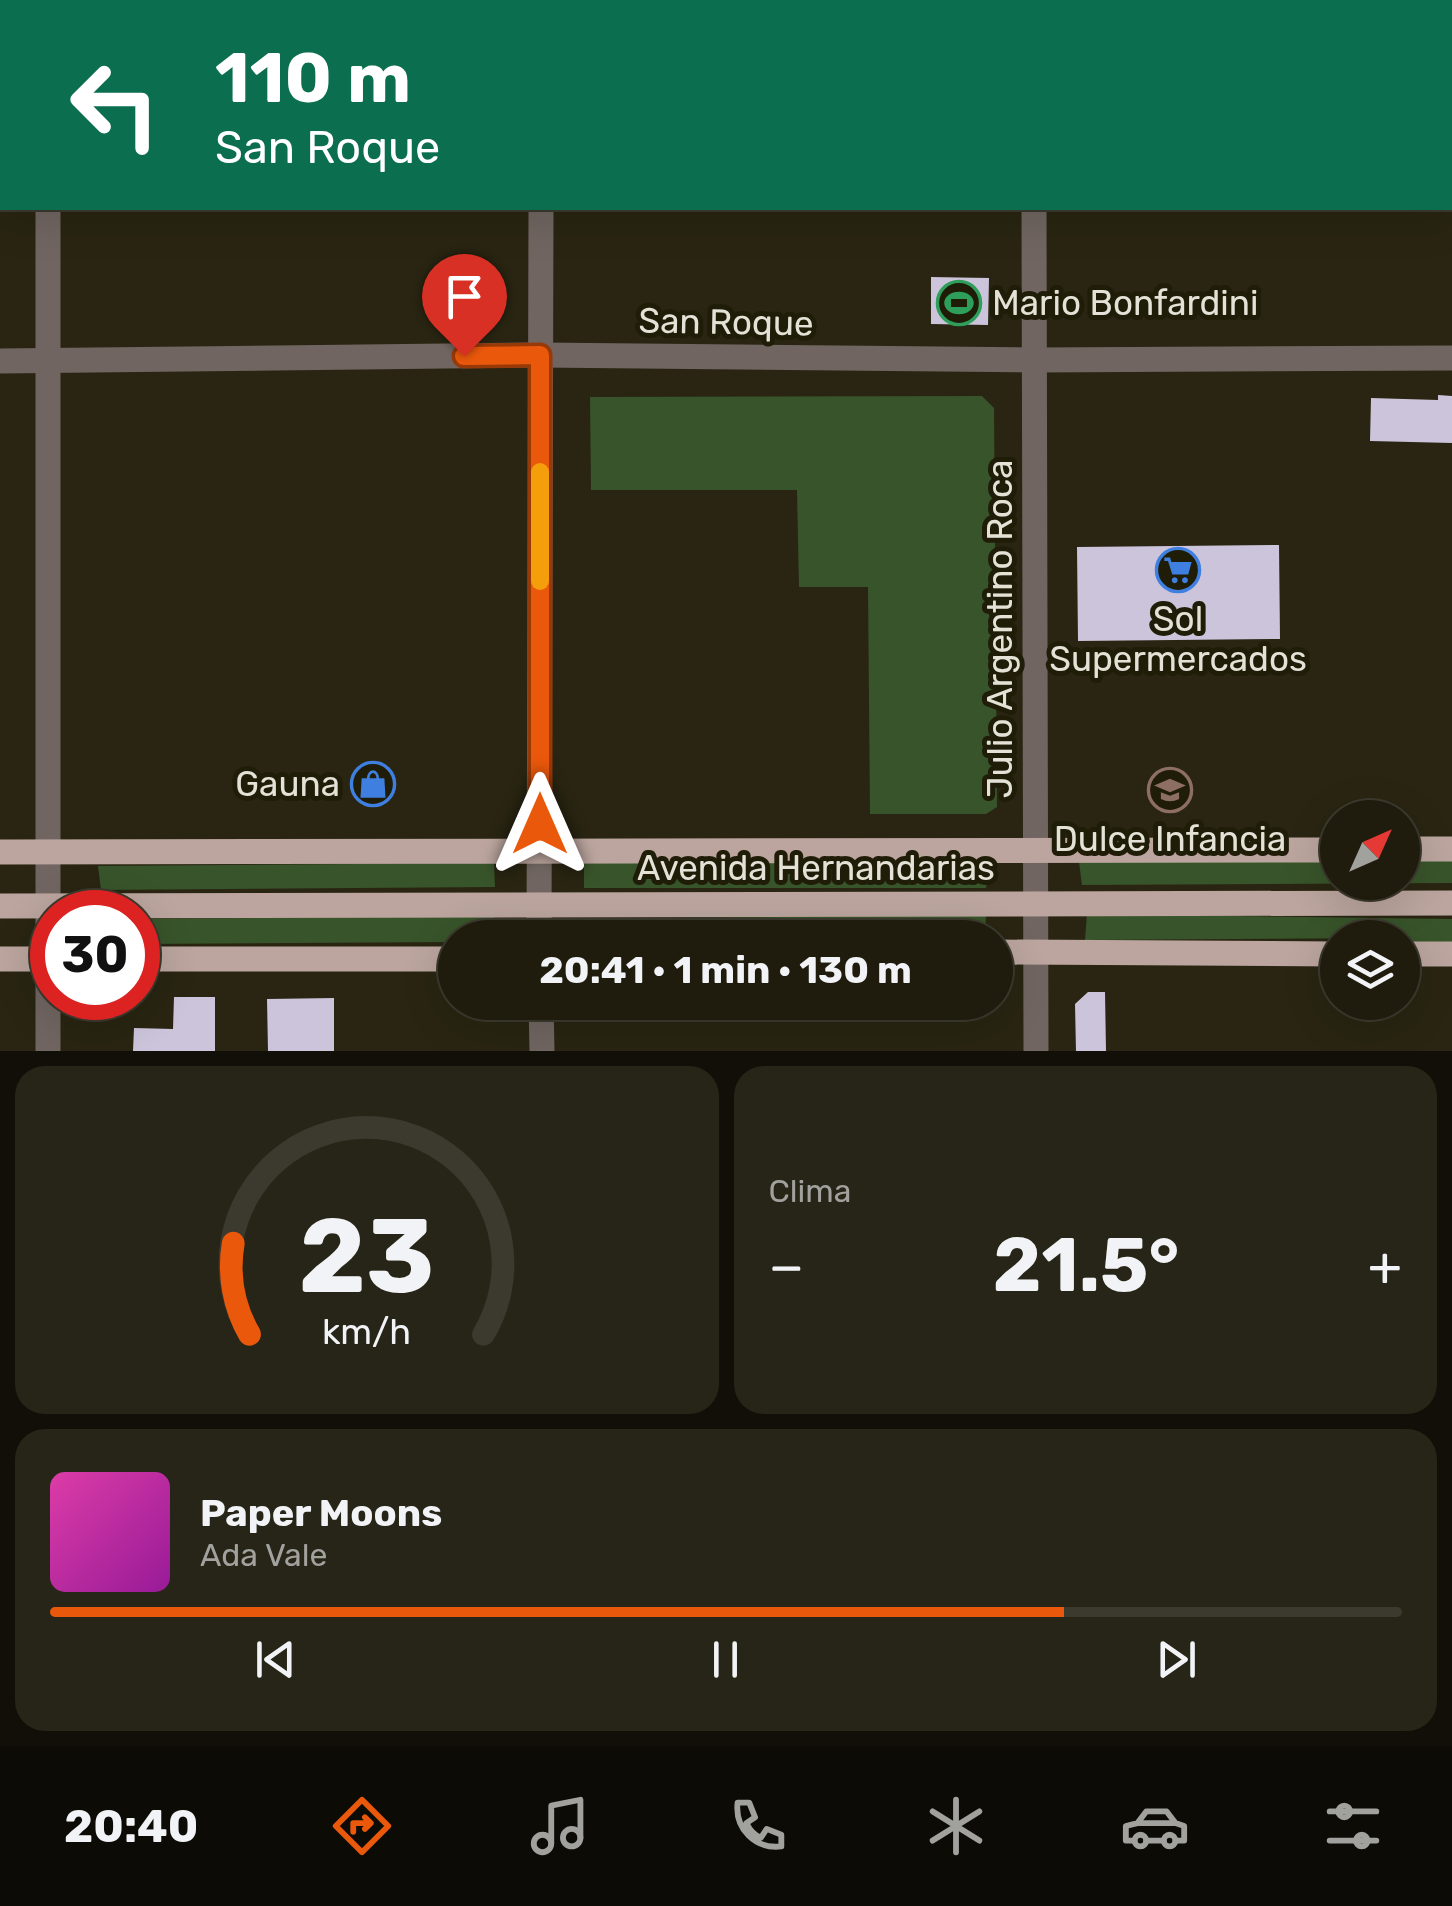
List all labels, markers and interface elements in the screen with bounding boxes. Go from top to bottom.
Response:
text: 110 m [215,37,411,120]
icon: left [50,40,180,170]
text: San Roque [215,121,440,174]
pin [422,254,507,357]
icon: arrive [437,269,492,324]
sports icon: Mario Bonfardini [936,280,982,326]
place label: Mario Bonfardini [992,282,1258,324]
street label: San Roque [638,299,814,345]
street label: Julio Argentino Roca [979,459,1021,799]
supermarket icon: Sol Supermercados [1155,547,1201,593]
place label: Sol Supermercados [1049,598,1307,680]
shop icon: Gauna [350,761,396,807]
place label: Gauna [235,763,340,805]
school or university icon: Dulce Infancia [1147,767,1193,813]
position arrow [488,772,592,876]
north arrow [1320,800,1420,900]
map controls [1320,800,1420,1020]
place label: Dulce Infancia [1054,818,1286,860]
street label: Avenida Hernandarias [637,847,995,889]
speed limit sign: 30 [30,890,160,1020]
button: layers [1320,920,1420,1020]
text: 20:41 · 1 min · 130 m [539,947,912,993]
text: Clima [769,1172,851,1210]
text: 23 [299,1195,435,1318]
text: 21.5° [993,1221,1179,1310]
text: − [769,1234,804,1299]
text: + [1368,1234,1402,1299]
text: km/h [322,1311,411,1353]
text: Paper Moons [200,1490,442,1536]
text: Ada Vale [200,1536,327,1574]
icon: previous [248,1632,303,1687]
icon: pause [698,1632,753,1687]
icon: next [1149,1632,1204,1687]
icon: directions [327,1791,397,1861]
icon: music [525,1791,595,1861]
icon: phone [723,1791,793,1861]
icon: climate [921,1791,991,1861]
icon: car [1120,1791,1190,1861]
icon: filters [1318,1791,1388,1861]
text: 20:40 [64,1800,198,1853]

